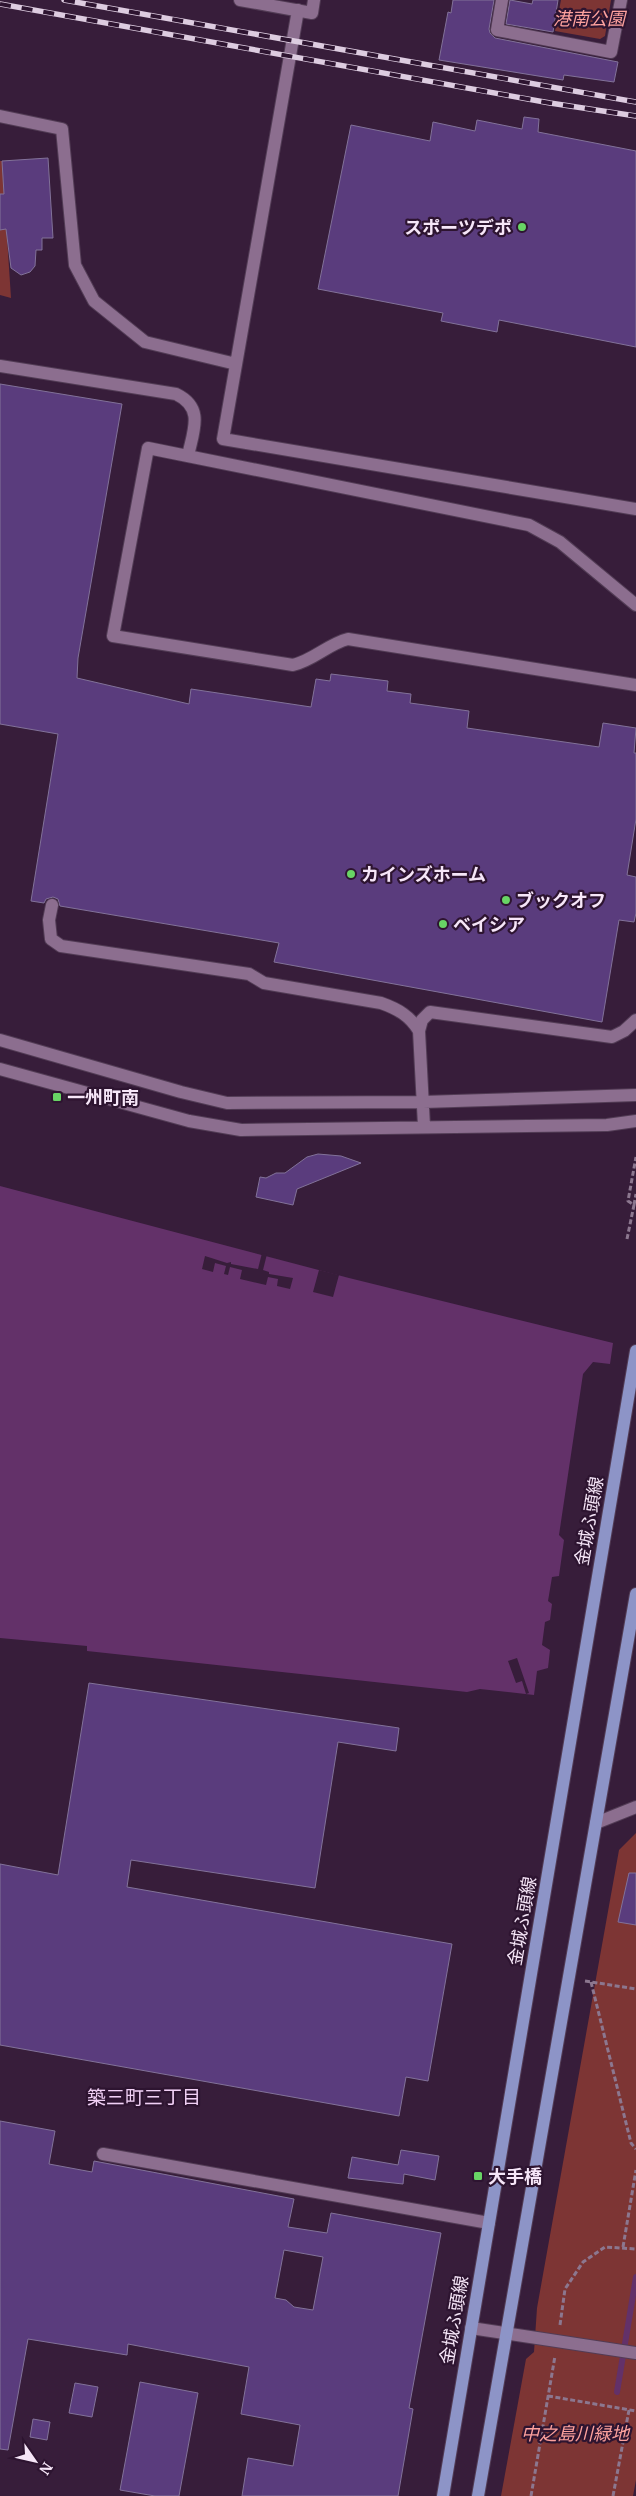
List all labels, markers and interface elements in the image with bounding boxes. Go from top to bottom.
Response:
park label: 港南公園 [553,7,628,30]
place label: スポーツデポ [404,216,512,239]
marker: スポーツデポ [516,221,528,233]
place label: カインズホーム [361,863,486,886]
marker: カインズホーム [345,868,357,880]
place label: ブックオフ [516,889,606,912]
marker: ブックオフ [500,894,512,906]
place label: ベイシア [453,913,525,936]
marker: ベイシア [437,918,449,930]
place label: 一州町南 [67,1086,139,1109]
marker: 一州町南 [51,1091,63,1103]
street label: 金城ふ頭線 [570,1475,608,1567]
street label: 金城ふ頭線 [503,1875,541,1967]
district label: 築三町三丁目 [87,2085,201,2109]
place label: 大手橋 [488,2165,542,2188]
marker: 大手橋 [472,2170,484,2182]
street label: 金城ふ頭線 [435,2274,473,2366]
park label: 中之島川緑地 [521,2422,631,2445]
north arrow [10,2436,60,2486]
text: N [35,2459,56,2478]

